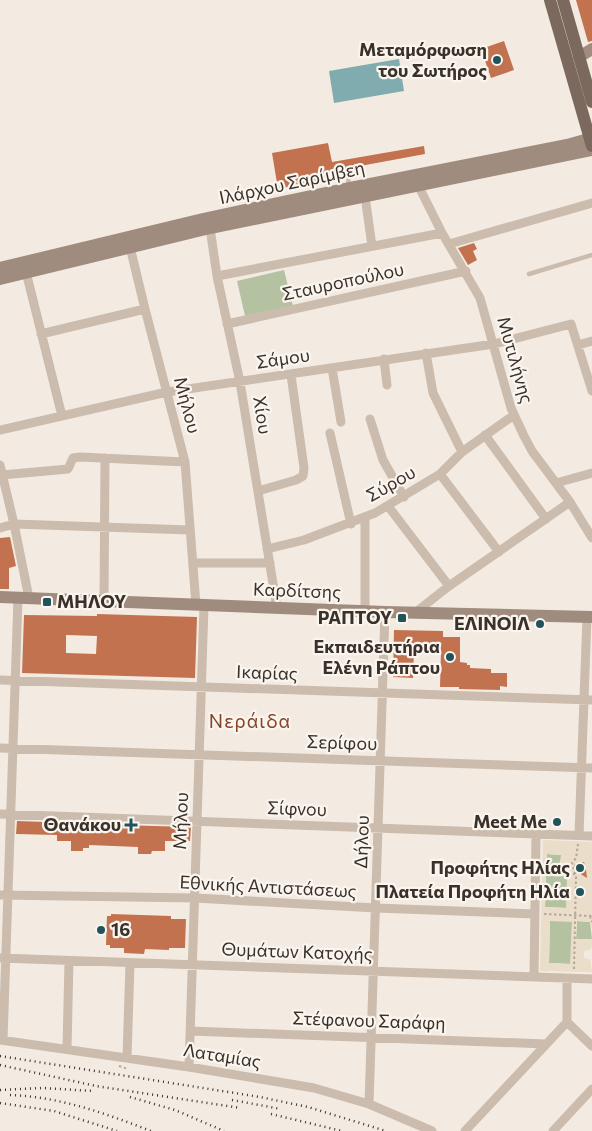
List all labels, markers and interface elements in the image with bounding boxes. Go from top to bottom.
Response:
place label: Μεταμόρφωση του Σωτήρος [359,38,487,81]
marker: Μεταμόρφωση του Σωτήρος [491,54,503,66]
street label: Ιλάρχου Σαρίμβεη [217,156,367,208]
street label: Σταυροπούλου [280,257,406,305]
street label: Μυτιλήνης [493,314,539,406]
street label: Σάμου [255,343,311,373]
street label: Μήλου [170,374,206,435]
street label: Χίου [249,394,277,435]
street label: Σύρου [362,460,419,506]
street label: Καρδίτσης [253,577,341,603]
place label: ΜΗΛΟΥ [57,590,126,612]
marker: ΜΗΛΟΥ [41,596,53,608]
place label: ΡΑΠΤΟΥ [318,606,392,628]
marker: ΡΑΠΤΟΥ [396,612,408,624]
place label: ΕΛΙΝΟΙΛ [454,612,530,634]
marker: ΕΛΙΝΟΙΛ [534,618,546,630]
place label: Εκπαιδευτήρια Ελένη Ράπτου [313,635,440,678]
marker: Εκπαιδευτήρια Ελένη Ράπτου [444,651,456,663]
street label: Ικαρίας [236,660,298,684]
district label: Νεράιδα [209,709,291,732]
street label: Σερίφου [306,730,378,754]
street label: Μήλου [168,792,192,850]
street label: Σίφνου [267,796,327,820]
place label: Meet Me [473,810,547,832]
place label: Θανάκου [44,813,121,835]
street label: Δήλου [349,815,373,869]
marker: Meet Me [551,816,563,828]
marker: Θανάκου [125,819,137,831]
place label: Προφήτης Ηλίας [431,856,570,878]
marker: Προφήτης Ηλίας [574,862,586,874]
street label: Εθνικής Αντιστάσεως [179,870,357,902]
place label: Πλατεία Προφήτη Ηλία [375,880,570,902]
marker: Πλατεία Προφήτη Ηλία [574,886,586,898]
place label: 16 [111,918,130,940]
marker: 16 [95,924,107,936]
street label: Θυμάτων Κατοχής [221,937,373,965]
street label: Στέφανου Σαράφη [292,1006,446,1034]
street label: Λαταμίας [182,1038,263,1072]

